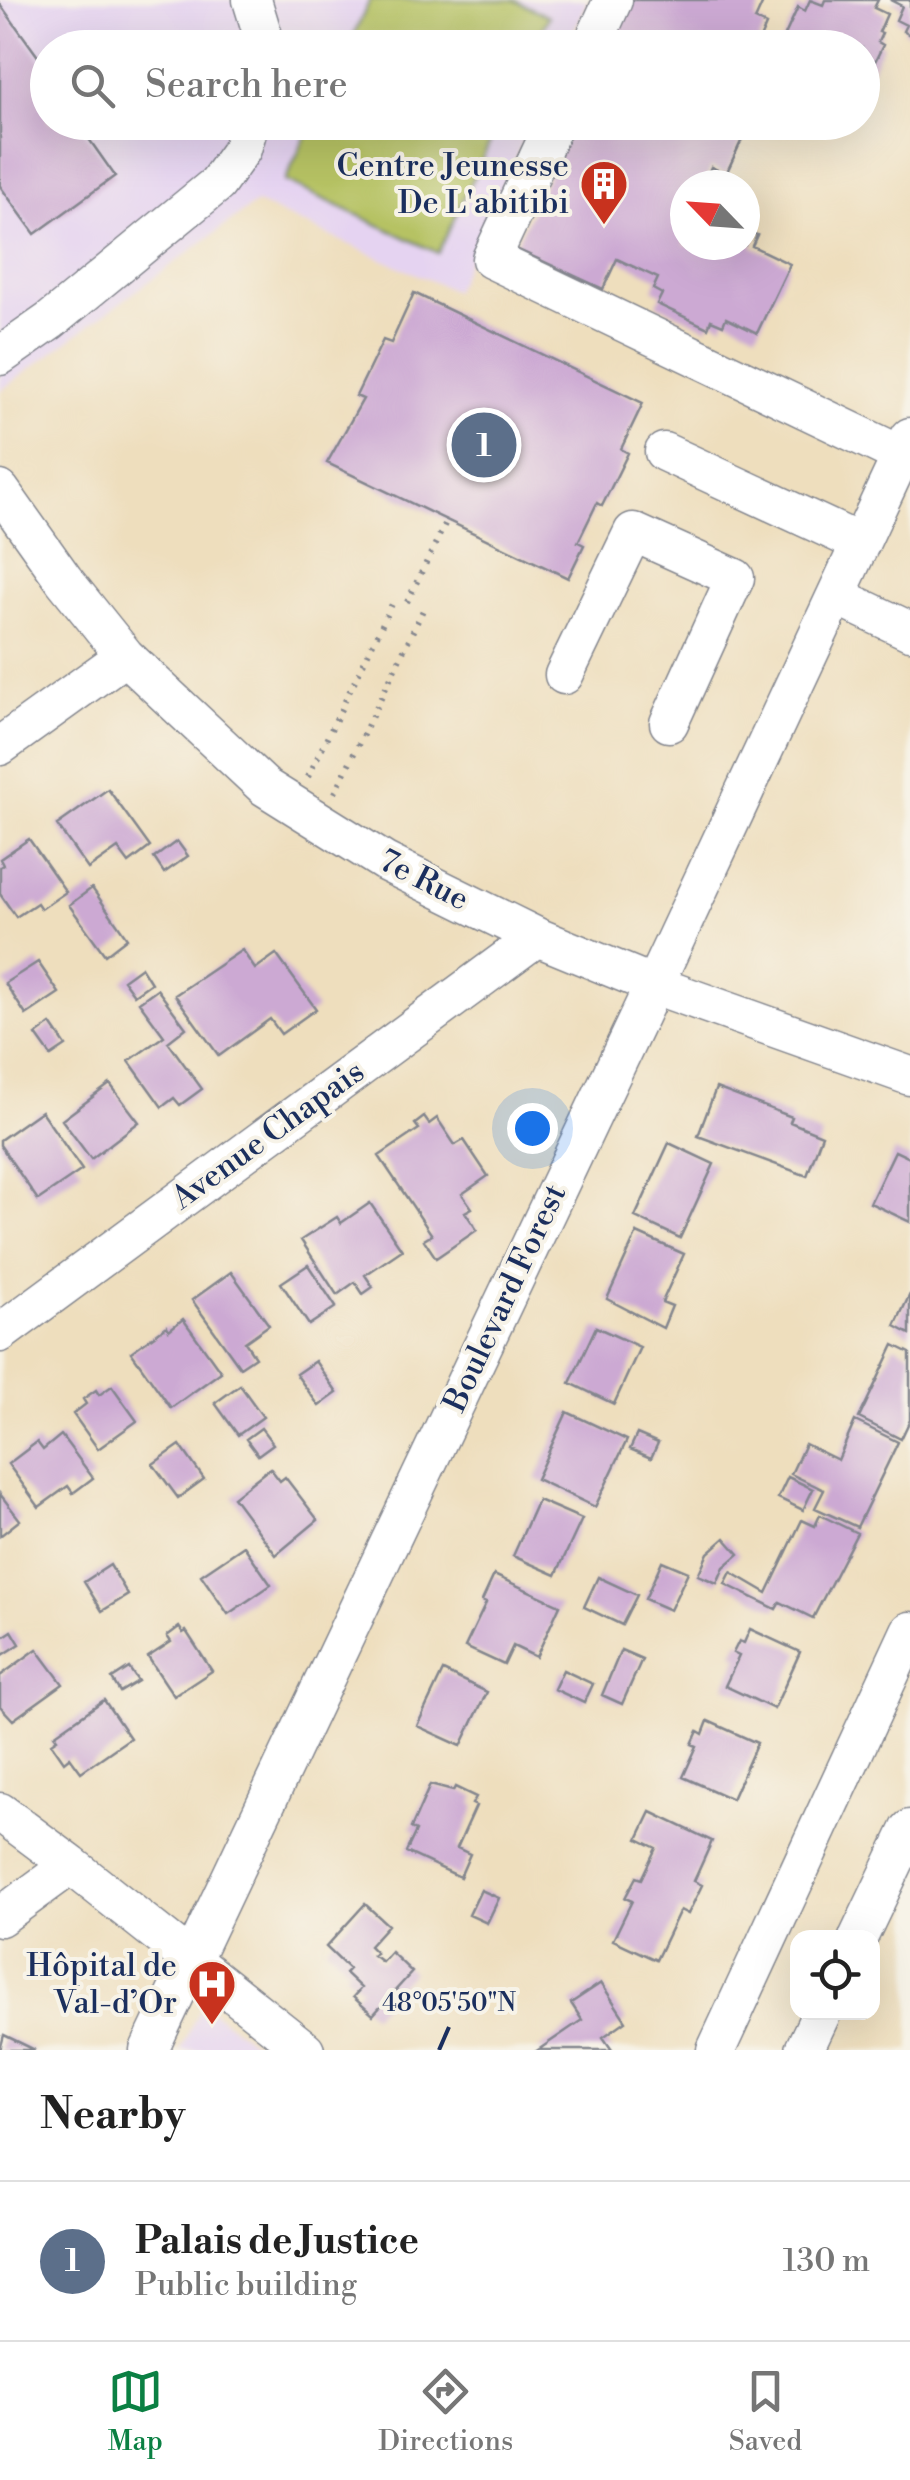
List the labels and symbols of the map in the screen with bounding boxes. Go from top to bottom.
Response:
place label: Centre Jeunesse De L'abitibi [337,146,569,223]
building icon: Centre Jeunesse De L'abitibi [578,158,630,226]
north arrow [670,170,760,260]
pin: 1 [452,408,516,482]
street label: 7e Rue [372,841,476,919]
street label: Avenue Chapais [163,1052,372,1219]
your location [507,1103,558,1154]
street label: Boulevard Forest [434,1178,575,1419]
place label: Hôpital de Val-d’Or [26,1946,177,2023]
hospital icon: Hôpital de Val-d’Or [186,1958,238,2026]
text: 48°05'50"N [382,1988,516,2019]

